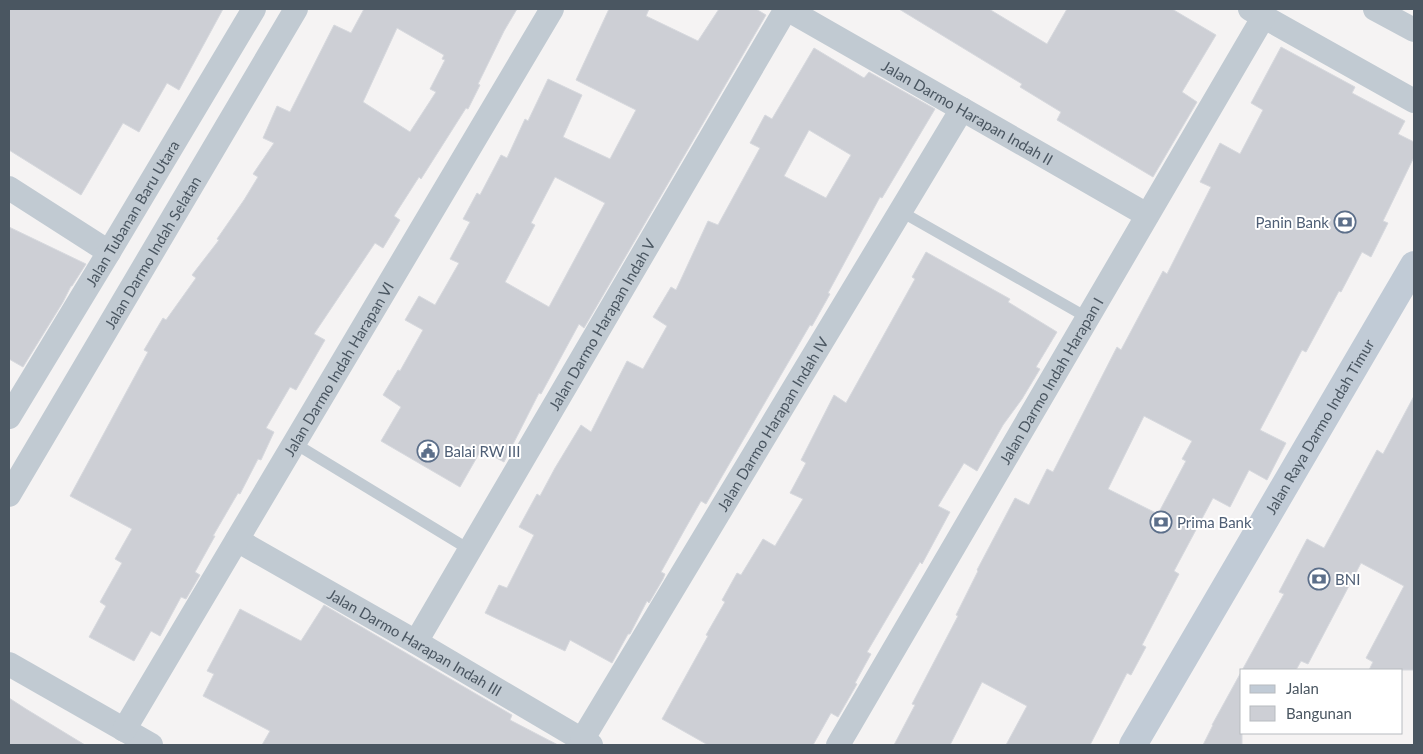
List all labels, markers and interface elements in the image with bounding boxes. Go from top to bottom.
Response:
street label: Jalan Darmo Harapan Indah II [879,56,1056,168]
street label: Jalan Tubanan Baru Utara [81,137,183,290]
street label: Jalan Darmo Indah Selatan [100,173,204,332]
bank icon: Panin Bank [1333,210,1357,234]
place label: Panin Bank [1256,213,1329,231]
street label: Jalan Darmo Harapan Indah V [545,235,659,413]
street label: Jalan Darmo Indah Harapan VI [280,278,397,459]
street label: Jalan Darmo Indah Harapan I [995,294,1107,467]
street label: Jalan Darmo Harapan Indah IV [713,333,832,514]
street label: Jalan Raya Darmo Indah Timur [1261,335,1378,517]
public building icon: Balai RW III [416,439,440,463]
place label: Balai RW III [444,442,520,460]
bank icon: Prima Bank [1149,510,1173,534]
place label: Prima Bank [1177,513,1252,531]
bank icon: BNI [1307,567,1331,591]
place label: BNI [1335,570,1360,588]
street label: Jalan Darmo Harapan Indah III [324,585,505,700]
legend [1240,669,1403,734]
text: Jalan [1286,679,1319,697]
text: Bangunan [1286,704,1352,722]

